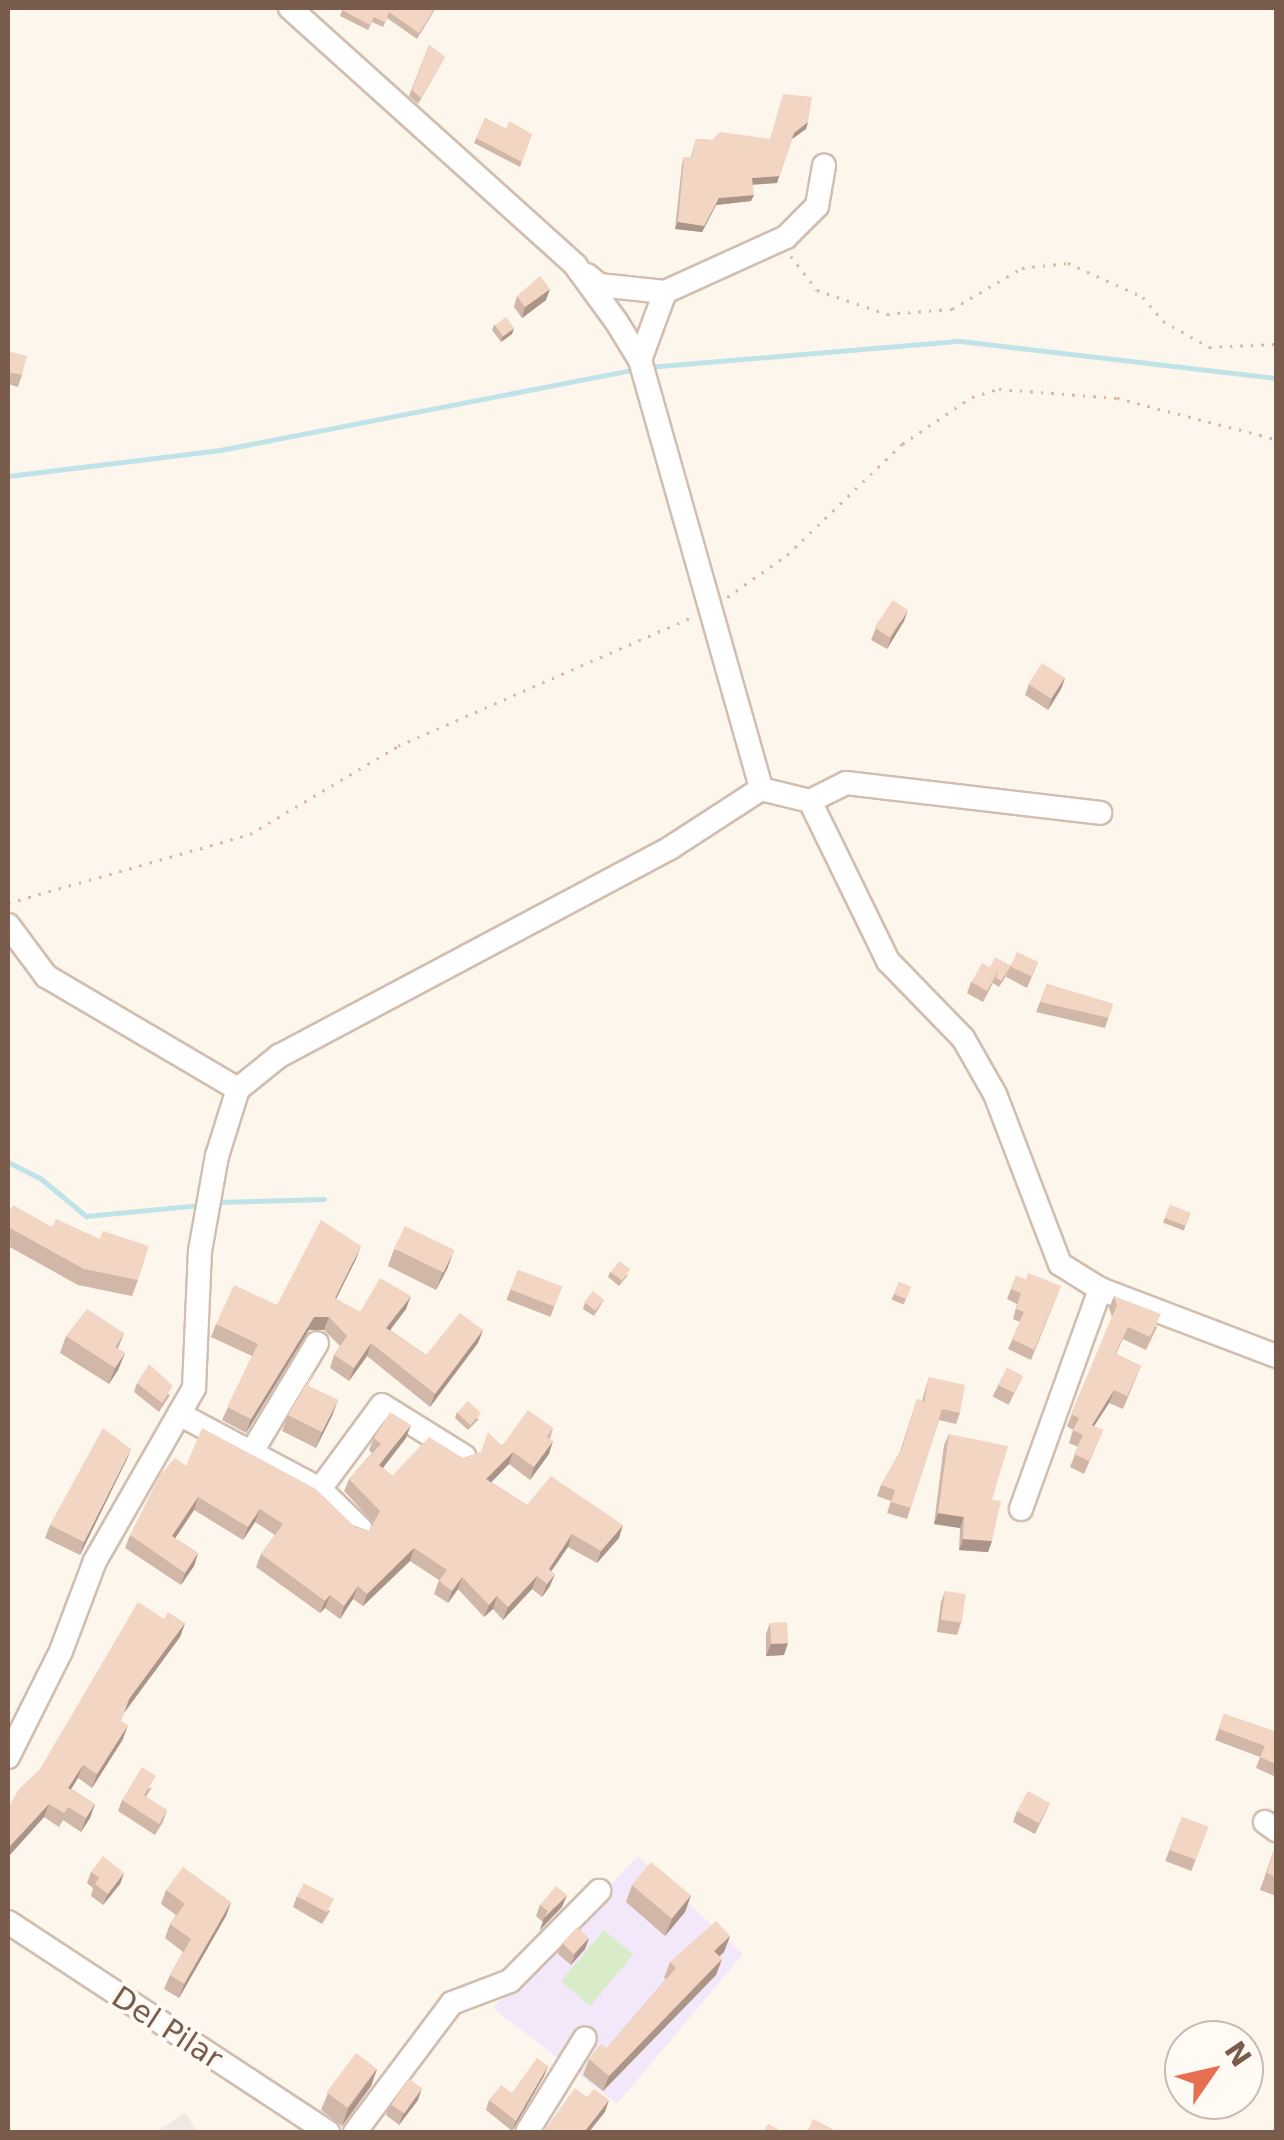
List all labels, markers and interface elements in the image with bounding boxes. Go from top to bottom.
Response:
street label: Del Pilar [105,1979,229,2077]
north arrow [1164,2020,1264,2120]
text: N [1217,2035,1258,2073]

